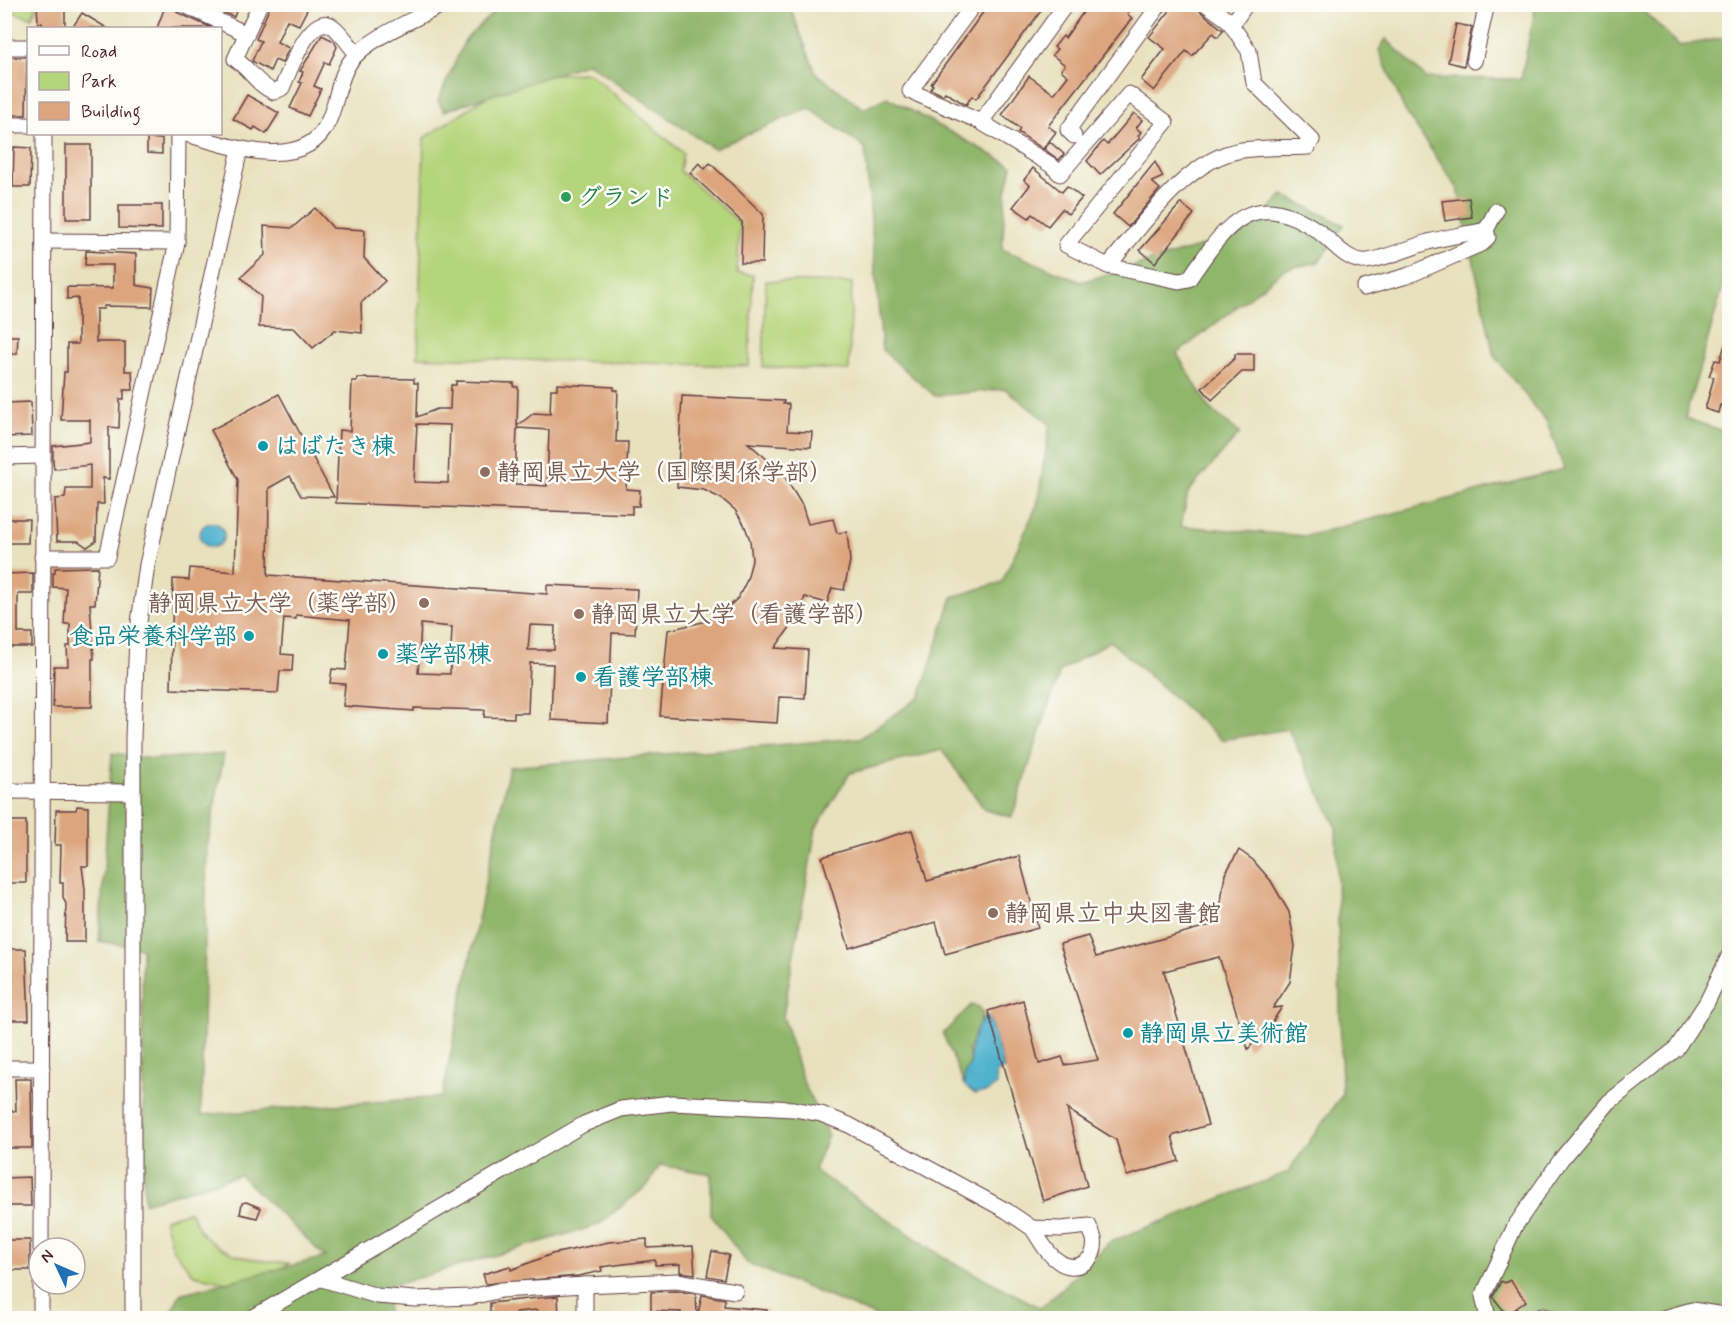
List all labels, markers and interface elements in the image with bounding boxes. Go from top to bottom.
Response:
legend [27,27,222,135]
text: Road [81,40,117,64]
text: Park [81,70,117,94]
text: Building [81,100,141,126]
place label: グランド [578,183,674,214]
marker: グランド [559,190,573,204]
place label: はばたき棟 [275,432,396,463]
marker: はばたき棟 [256,439,270,453]
place label: 静岡県立大学（国際関係学部） [497,458,833,489]
marker: 静岡県立大学（国際関係学部） [478,465,492,479]
place label: 静岡県立大学（薬学部） [148,589,412,620]
marker: 静岡県立大学（薬学部） [417,596,431,610]
place label: 静岡県立大学（看護学部） [591,600,879,631]
marker: 静岡県立大学（看護学部） [572,607,586,621]
place label: 食品栄養科学部 [69,622,237,653]
marker: 食品栄養科学部 [242,629,256,643]
place label: 薬学部棟 [395,640,492,671]
marker: 薬学部棟 [376,647,390,661]
place label: 看護学部棟 [593,663,714,694]
marker: 看護学部棟 [574,670,588,684]
place label: 静岡県立中央図書館 [1005,899,1221,930]
marker: 静岡県立中央図書館 [986,906,1000,920]
place label: 静岡県立美術館 [1140,1019,1308,1050]
marker: 静岡県立美術館 [1121,1026,1135,1040]
north arrow [27,1236,87,1296]
text: N [36,1245,59,1268]

